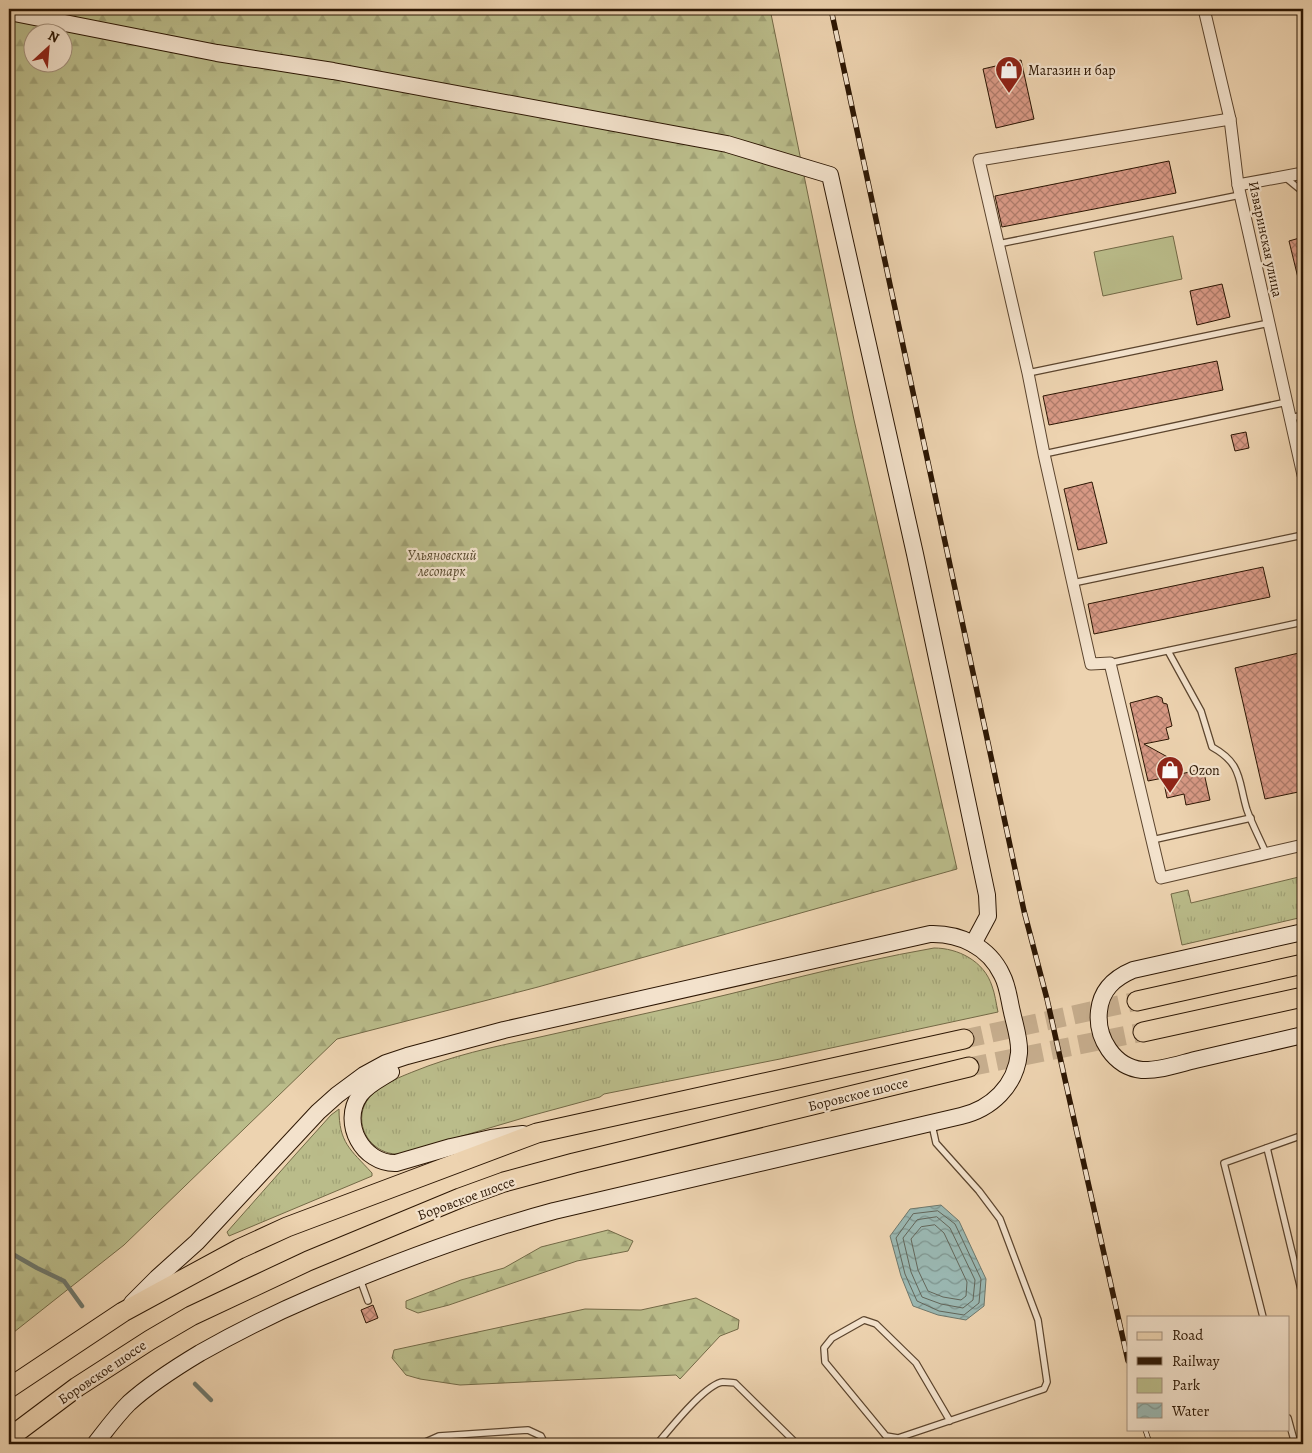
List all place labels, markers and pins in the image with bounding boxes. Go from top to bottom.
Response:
shop icon: Магазин и бар [994,55,1024,94]
place label: Магазин и бар [1028,61,1116,80]
shop icon: Ozon [1155,755,1185,794]
place label: Ozon [1189,761,1220,780]

